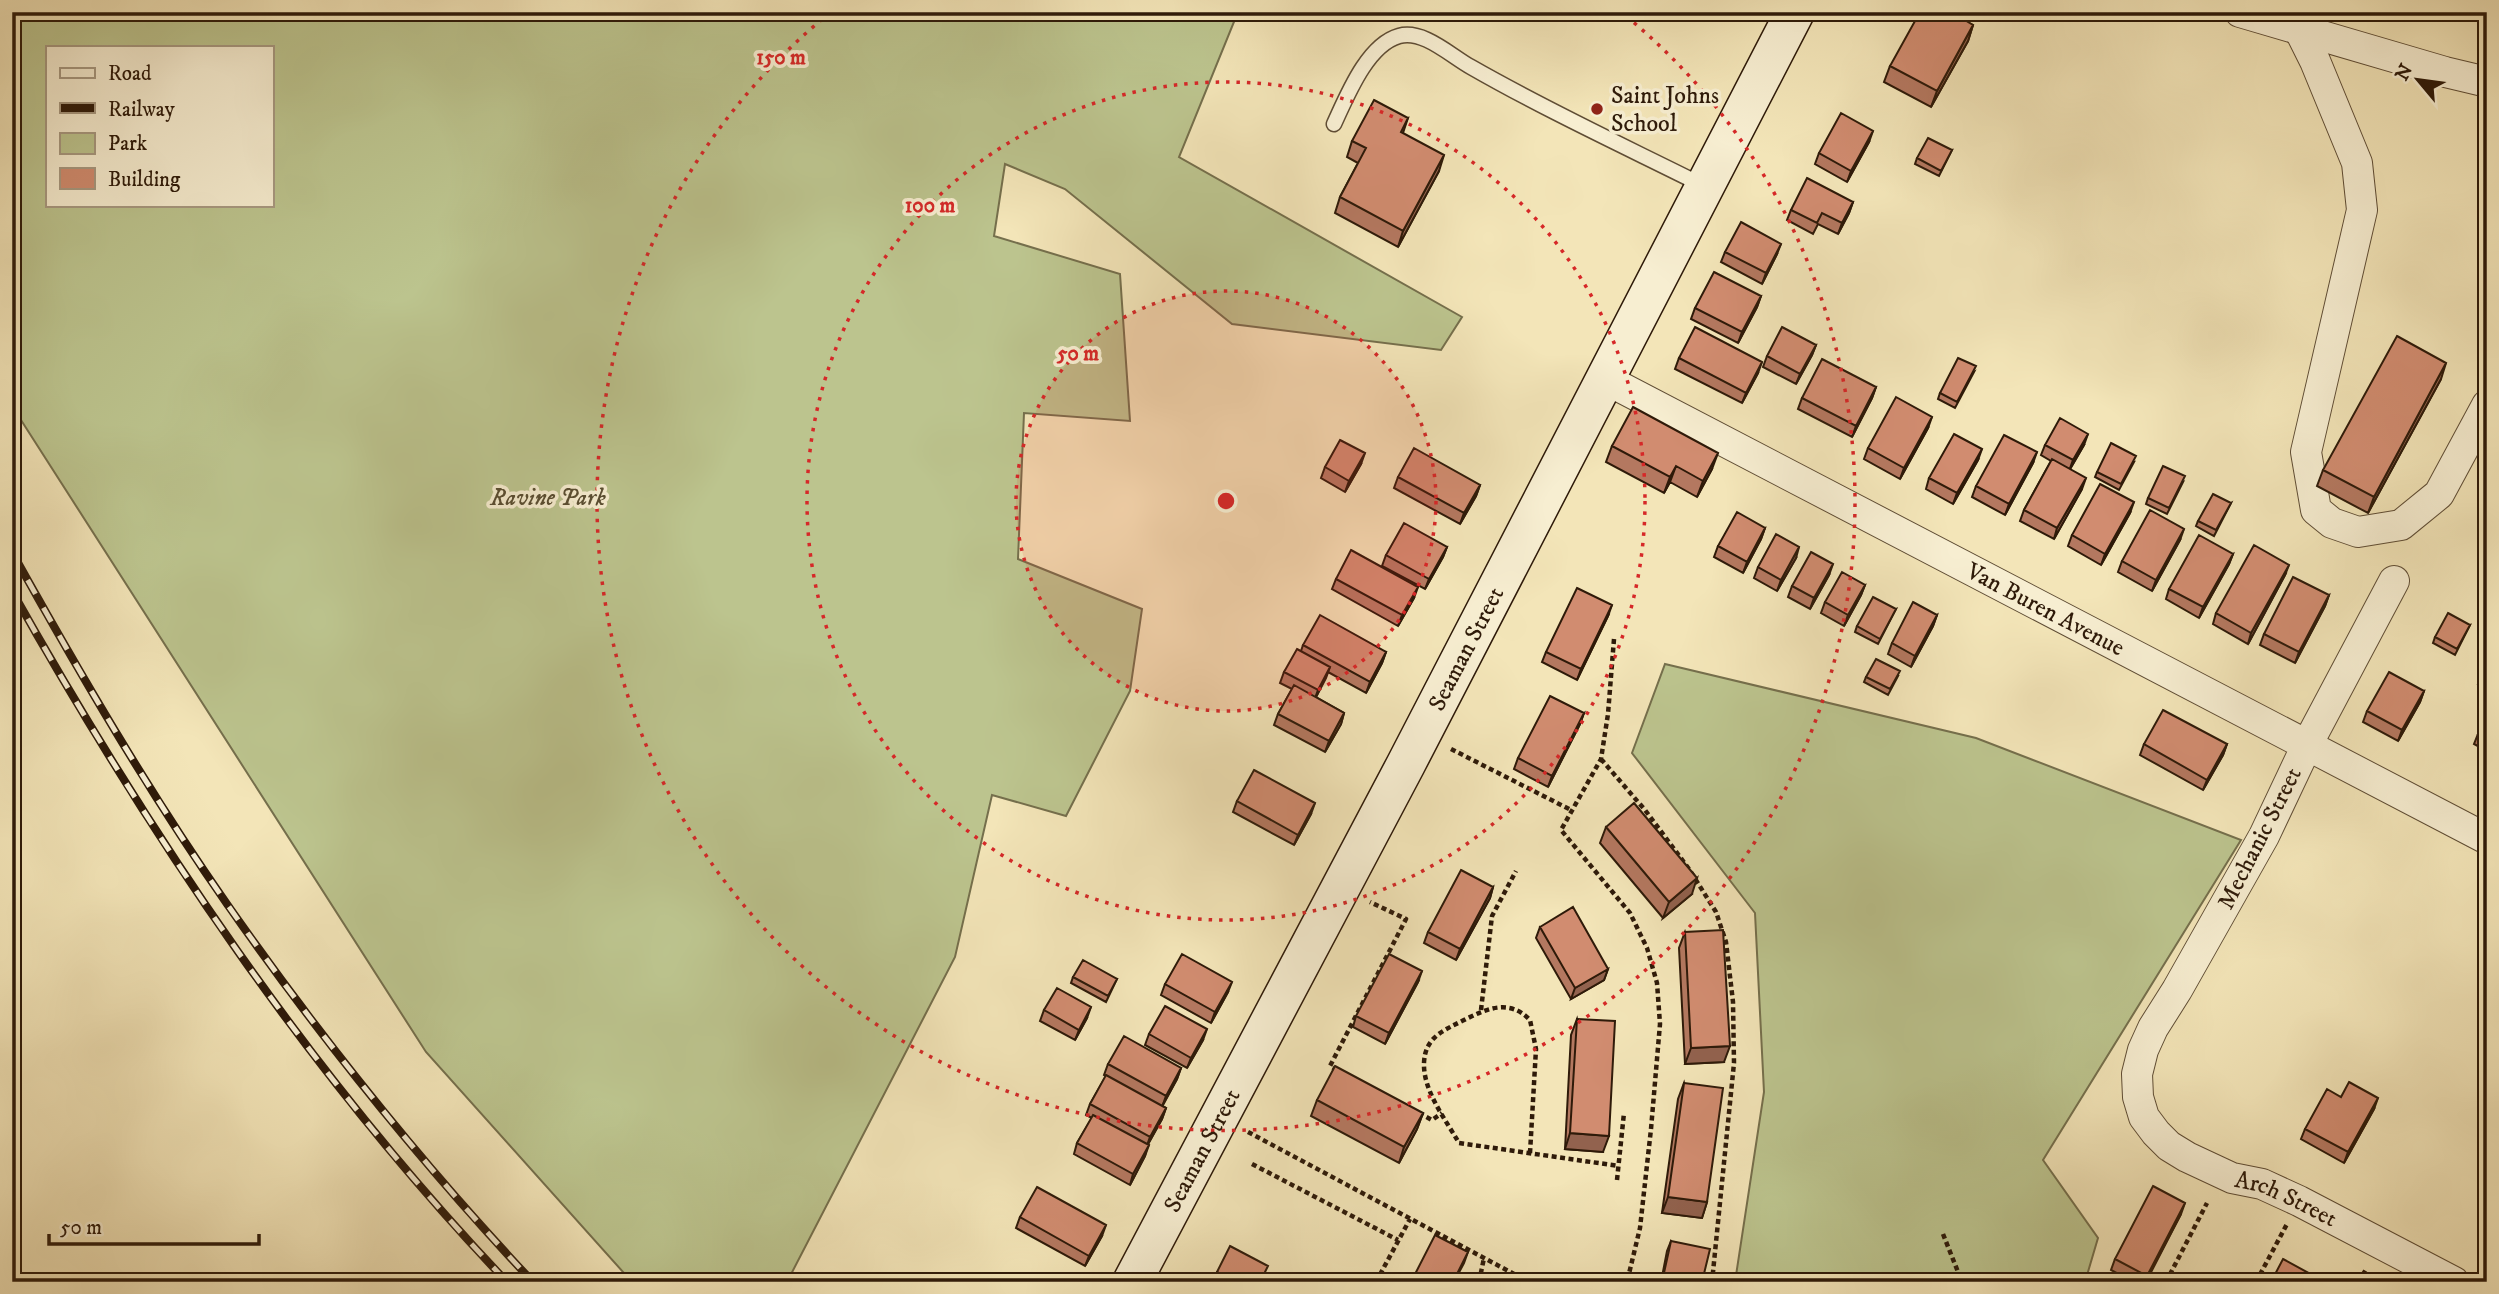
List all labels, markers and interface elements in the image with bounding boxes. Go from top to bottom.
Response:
text: 150 m [756,45,806,71]
legend [46,46,273,206]
north arrow [2384,46,2454,116]
text: N [2391,60,2418,85]
text: Road [108,61,152,87]
place label: Saint Johns School [1611,81,1719,139]
text: Railway [108,97,176,123]
marker: Saint Johns School [1589,101,1605,117]
text: Park [108,131,148,157]
text: Building [108,167,181,193]
text: 100 m [905,193,955,219]
text: 50 m [1056,341,1099,367]
park label: Ravine Park [489,483,606,513]
centre of rings [1214,489,1238,513]
street label: Van Buren Avenue [1960,556,2129,663]
street label: Seaman Street [1422,582,1511,716]
street label: Mechanic Street [2211,762,2309,915]
street label: Seaman Street [1158,1084,1248,1218]
street label: Arch Street [2232,1165,2342,1234]
scale bar [49,1203,259,1247]
text: 50 m [60,1215,102,1241]

